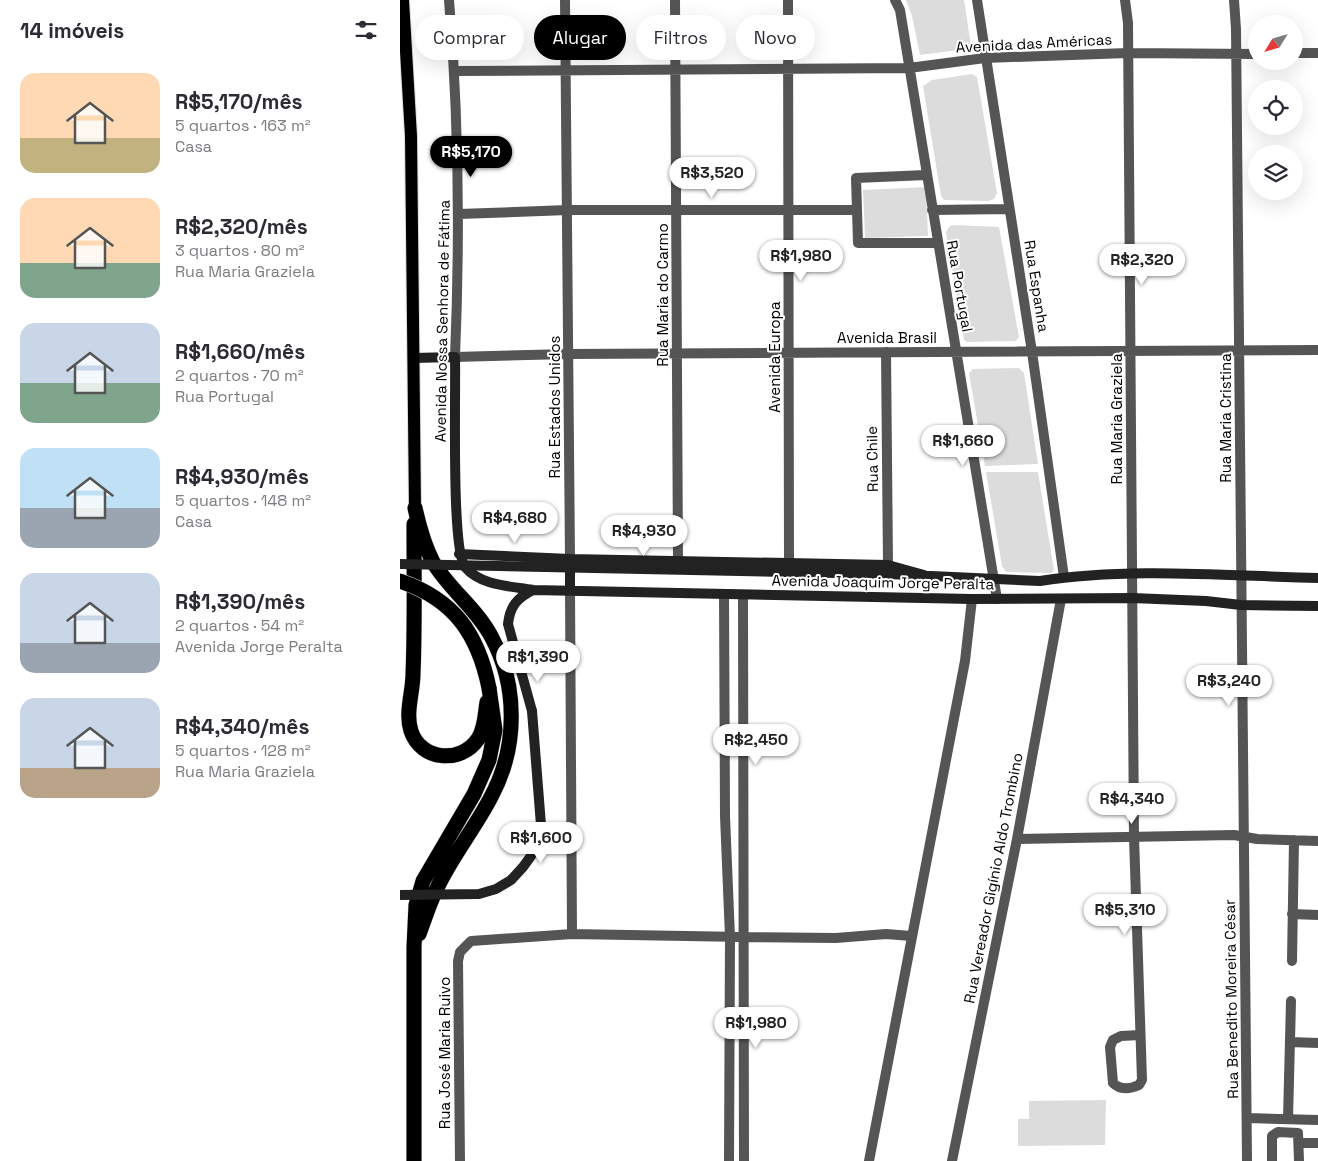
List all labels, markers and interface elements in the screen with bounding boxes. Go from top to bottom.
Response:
chip: Comprar [415,15,524,60]
chip: Alugar [534,15,626,60]
chip: Filtros [636,15,726,60]
chip: Novo [736,15,815,60]
north arrow [1248,15,1302,70]
map controls [1248,15,1303,200]
icon: filters [352,16,380,44]
text: 14 imóveis [20,17,124,44]
street label: Avenida das Américas [955,29,1113,57]
button: locate [1248,80,1303,135]
text: R$5,170/mês [175,88,303,115]
icon: home [60,93,120,153]
text: 5 quartos · 163 m² [175,115,311,136]
text: Casa [175,136,212,157]
pin: R$5,170 [425,136,517,178]
text: R$5,170 [441,141,501,162]
button: layers [1248,145,1303,200]
pin: R$3,520 [666,156,758,199]
text: R$3,520 [680,162,744,183]
street label: Avenida Nossa Senhora de Fátima [430,199,454,442]
text: R$2,320/mês [175,213,308,240]
icon: home [60,218,120,278]
street label: Rua Maria do Carmo [653,223,672,367]
street label: Rua Portugal [943,239,977,333]
street label: Rua Espanha [1020,239,1054,334]
text: 3 quartos · 80 m² [175,240,305,261]
pin: R$1,980 [755,240,847,282]
pin: R$2,320 [1096,244,1188,286]
text: R$1,980 [770,245,832,266]
text: R$2,320 [1110,249,1174,270]
text: Rua Maria Graziela [175,261,315,282]
street label: Avenida Europa [765,301,784,413]
street label: Avenida Brasil [837,328,937,347]
street label: Rua Estados Unidos [545,335,564,478]
text: R$1,660/mês [175,338,305,365]
icon: home [60,343,120,403]
street label: Rua Maria Graziela [1107,353,1126,485]
street label: Rua Maria Cristina [1216,353,1235,483]
text: 2 quartos · 70 m² [175,365,304,386]
text: Rua Portugal [175,386,274,407]
pin: R$1,660 [917,424,1009,467]
street label: Rua Chile [862,426,882,492]
text: R$1,660 [932,430,994,451]
text: R$4,930/mês [175,463,309,490]
icon: home [60,468,120,528]
text: 5 quartos · 148 m² [175,490,311,511]
pin: R$4,680 [469,502,561,544]
text: R$4,680 [483,507,547,528]
text: Casa [175,511,212,532]
pin: R$4,930 [598,514,690,557]
text: R$4,930 [612,520,676,541]
street label: Avenida Joaquim Jorge Peralta [771,571,995,593]
text: R$1,390/mês [175,588,305,615]
icon: home [60,593,120,653]
text: 2 quartos · 54 m² [175,615,304,636]
text: Avenida Jorge Peralta [175,636,343,657]
pin: R$1,390 [492,640,584,683]
text: R$1,390 [507,646,569,667]
pin: R$3,240 [1183,664,1275,707]
text: R$3,240 [1197,670,1261,691]
text: R$4,340/mês [175,713,309,740]
icon: home [60,718,120,778]
pin: R$2,450 [710,724,802,766]
text: R$2,450 [724,729,788,750]
text: 5 quartos · 128 m² [175,740,311,761]
street label: Rua Vereador Gigínio Aldo Trombino [959,751,1027,1005]
text: Rua Maria Graziela [175,761,315,782]
pin: R$4,340 [1086,782,1178,825]
text: R$4,340 [1100,788,1164,809]
pin: R$1,600 [495,822,587,864]
text: R$1,600 [510,827,572,848]
pin: R$5,310 [1079,894,1171,936]
text: R$5,310 [1094,899,1156,920]
street label: Rua Benedito Moreira César [1220,899,1242,1099]
street label: Rua José Maria Ruivo [435,977,454,1129]
pin: R$1,980 [710,1006,802,1049]
text: R$1,980 [725,1012,787,1033]

